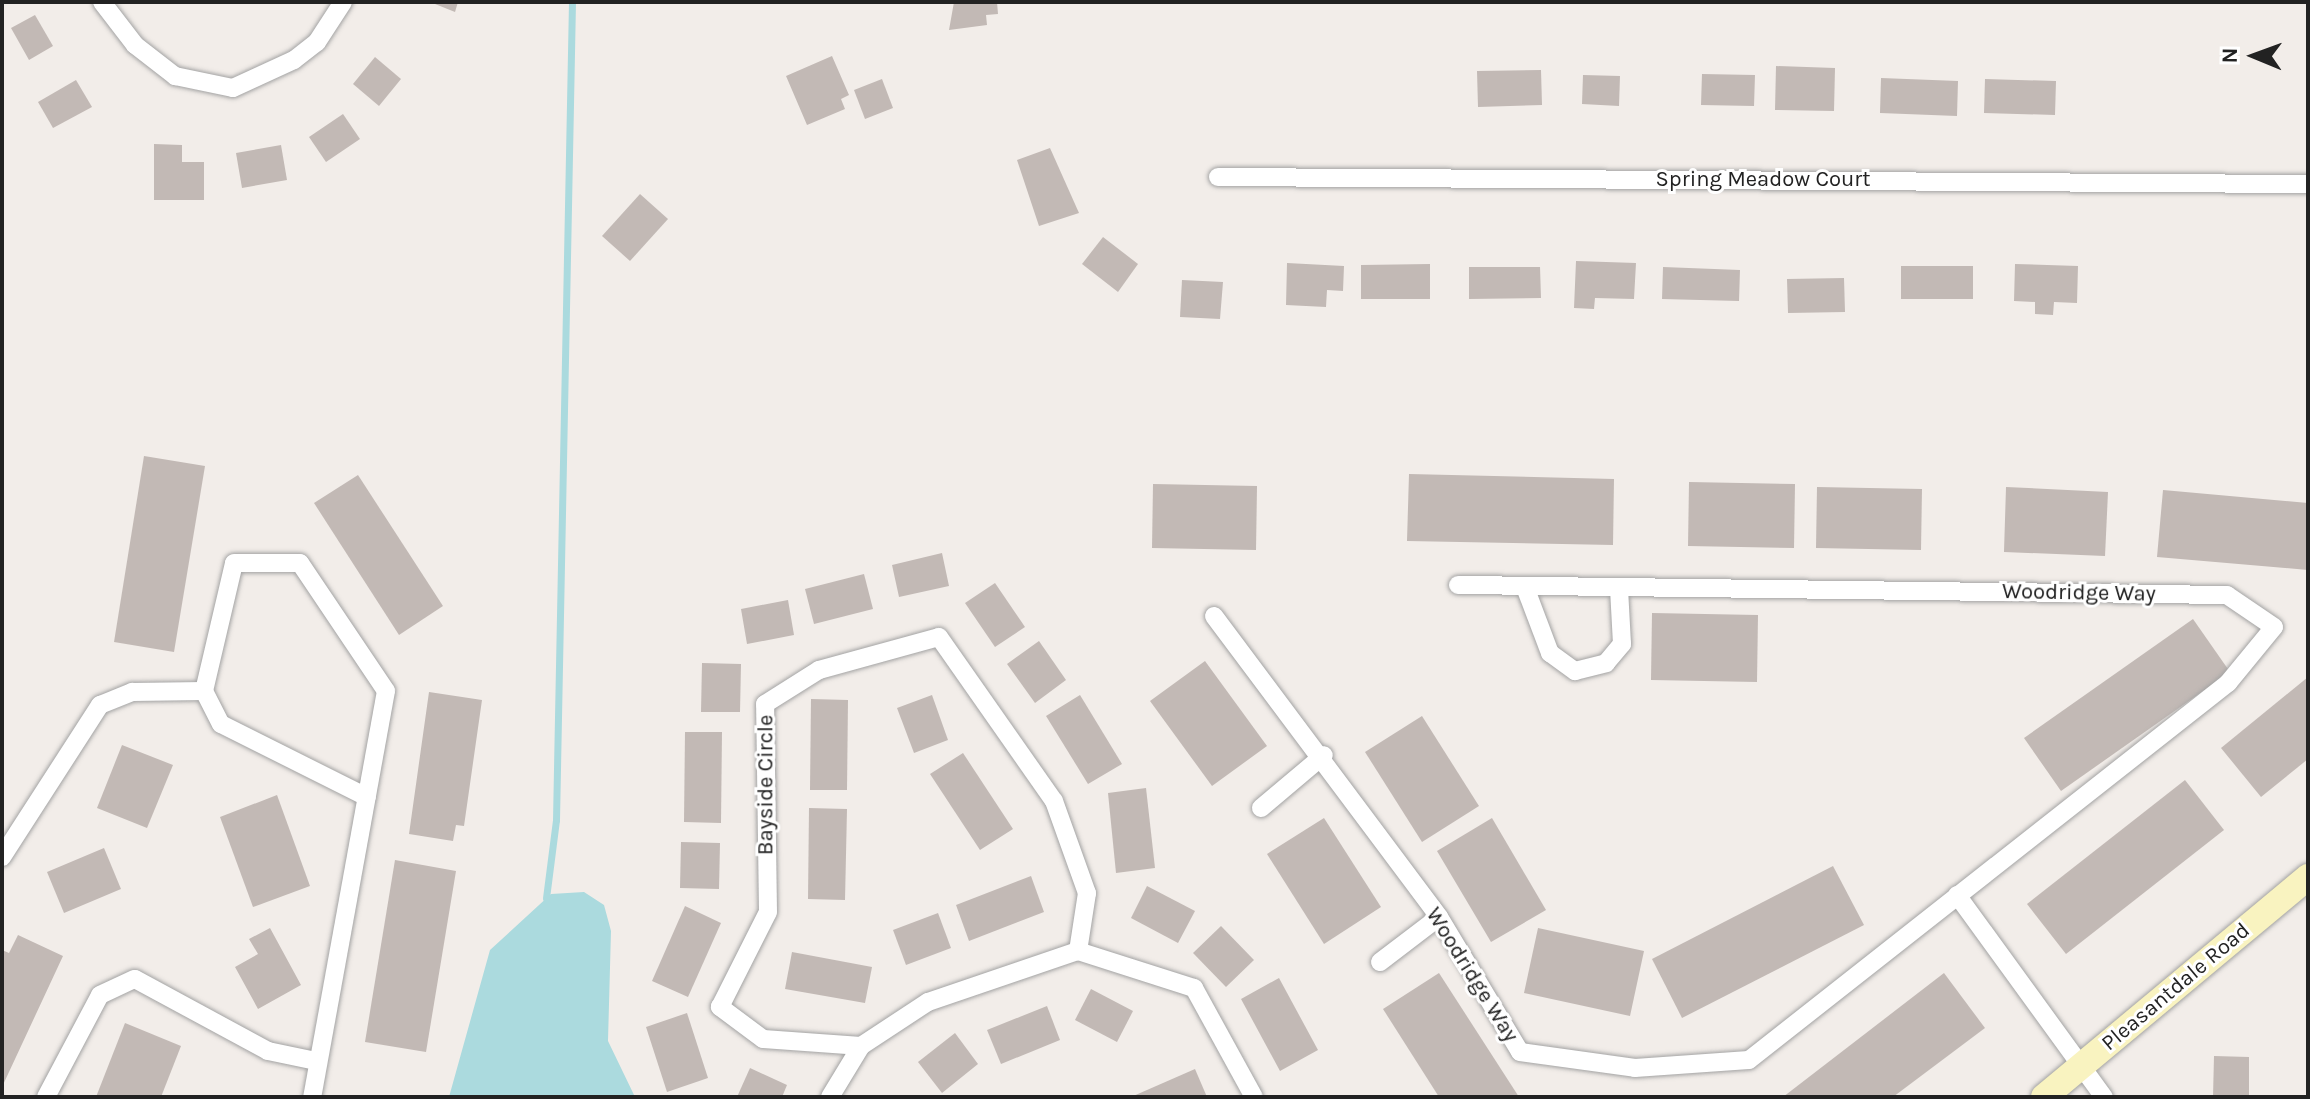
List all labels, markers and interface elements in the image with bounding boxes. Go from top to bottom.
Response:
north arrow [2214,16,2294,96]
text: N [2217,47,2243,64]
street label: Spring Meadow Court [1656,167,1870,193]
street label: Woodridge Way [2002,578,2156,608]
street label: Bayside Circle [753,715,779,855]
street label: Woodridge Way [1420,903,1524,1047]
street label: Pleasantdale Road [2096,917,2256,1057]

